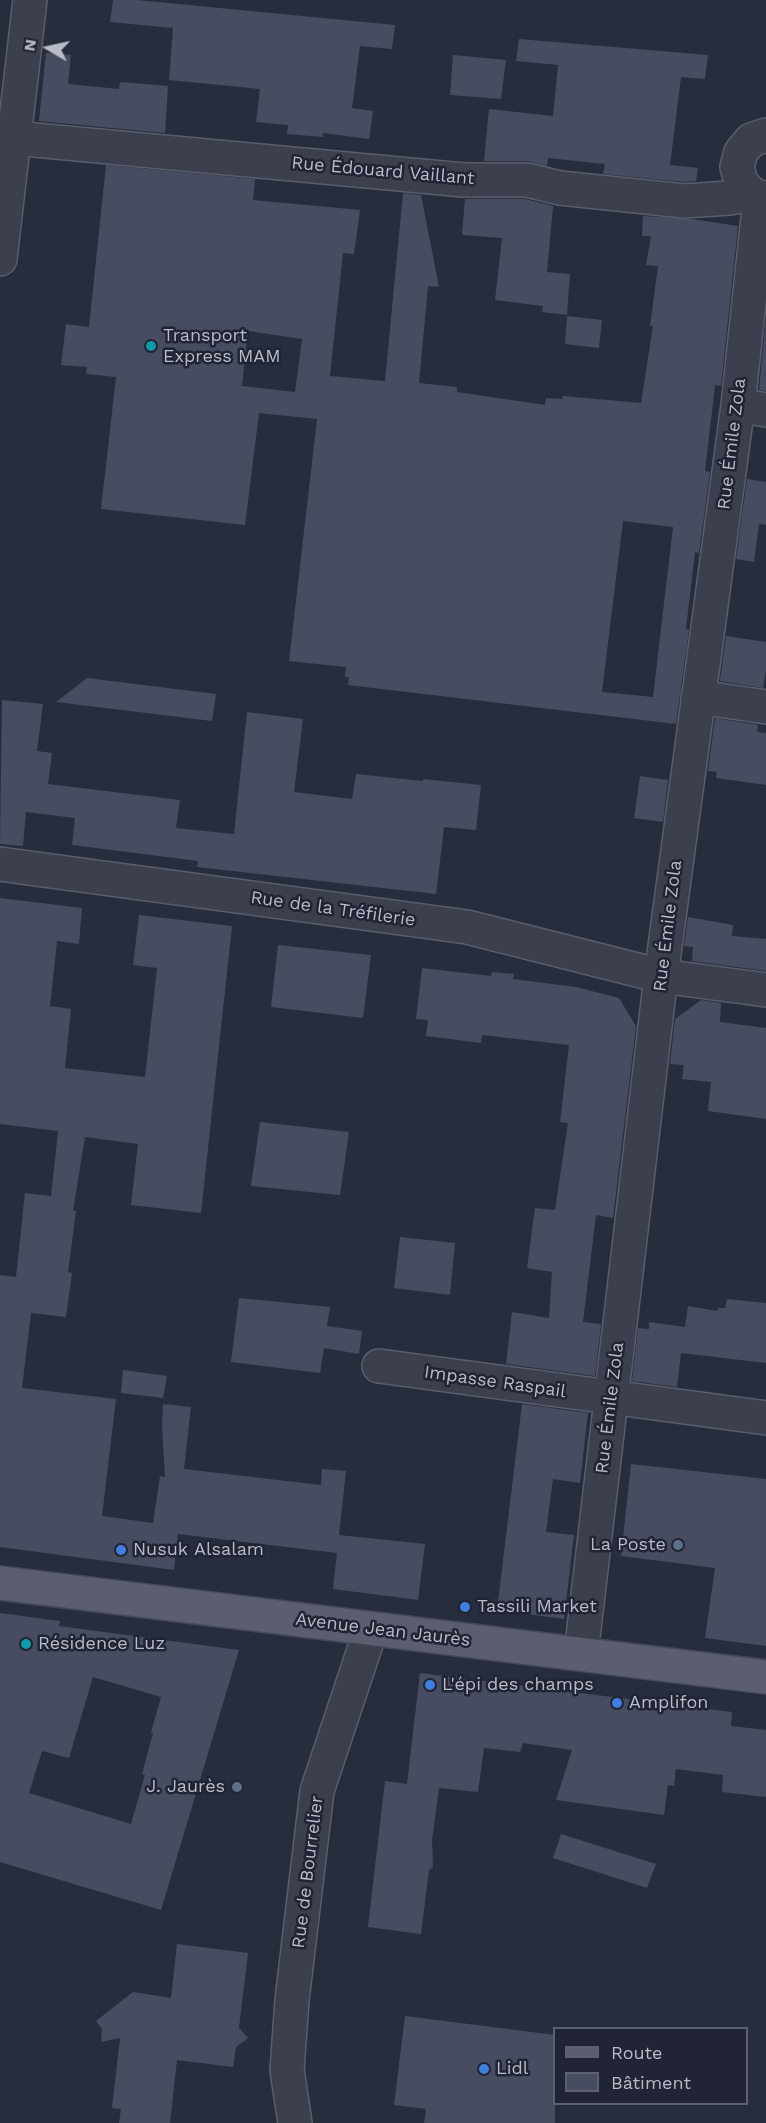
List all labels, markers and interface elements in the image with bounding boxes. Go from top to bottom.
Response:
north arrow [18,18,78,78]
text: N [19,38,40,52]
street label: Rue Édouard Vaillant [291,152,475,190]
place label: Transport Express MAM [163,325,281,368]
marker: Transport Express MAM [144,339,158,353]
street label: Rue Émile Zola [713,377,751,511]
street label: Rue Émile Zola [649,859,687,993]
street label: Rue de la Tréfilerie [249,887,417,931]
street label: Rue Émile Zola [591,1341,629,1475]
street label: Impasse Raspail [423,1361,567,1403]
place label: La Poste [590,1534,666,1556]
marker: La Poste [671,1538,685,1552]
place label: Nusuk Alsalam [133,1539,264,1561]
marker: Nusuk Alsalam [114,1543,128,1557]
place label: Tassili Market [477,1596,597,1618]
marker: Tassili Market [458,1600,472,1614]
street label: Avenue Jean Jaurès [294,1609,472,1651]
place label: Résidence Luz [38,1633,165,1655]
marker: Résidence Luz [19,1637,33,1651]
place label: L'épi des champs [442,1674,594,1696]
marker: L'épi des champs [423,1678,437,1692]
place label: Amplifon [629,1692,708,1714]
marker: Amplifon [610,1696,624,1710]
place label: J. Jaurès [146,1776,225,1798]
marker: J. Jaurès [230,1780,244,1794]
street label: Rue de Bourrelier [288,1794,328,1950]
legend [553,2027,748,2105]
text: Route [611,2042,663,2063]
place label: Lidl [496,2058,528,2080]
marker: Lidl [477,2062,491,2076]
text: Bâtiment [611,2072,691,2093]

